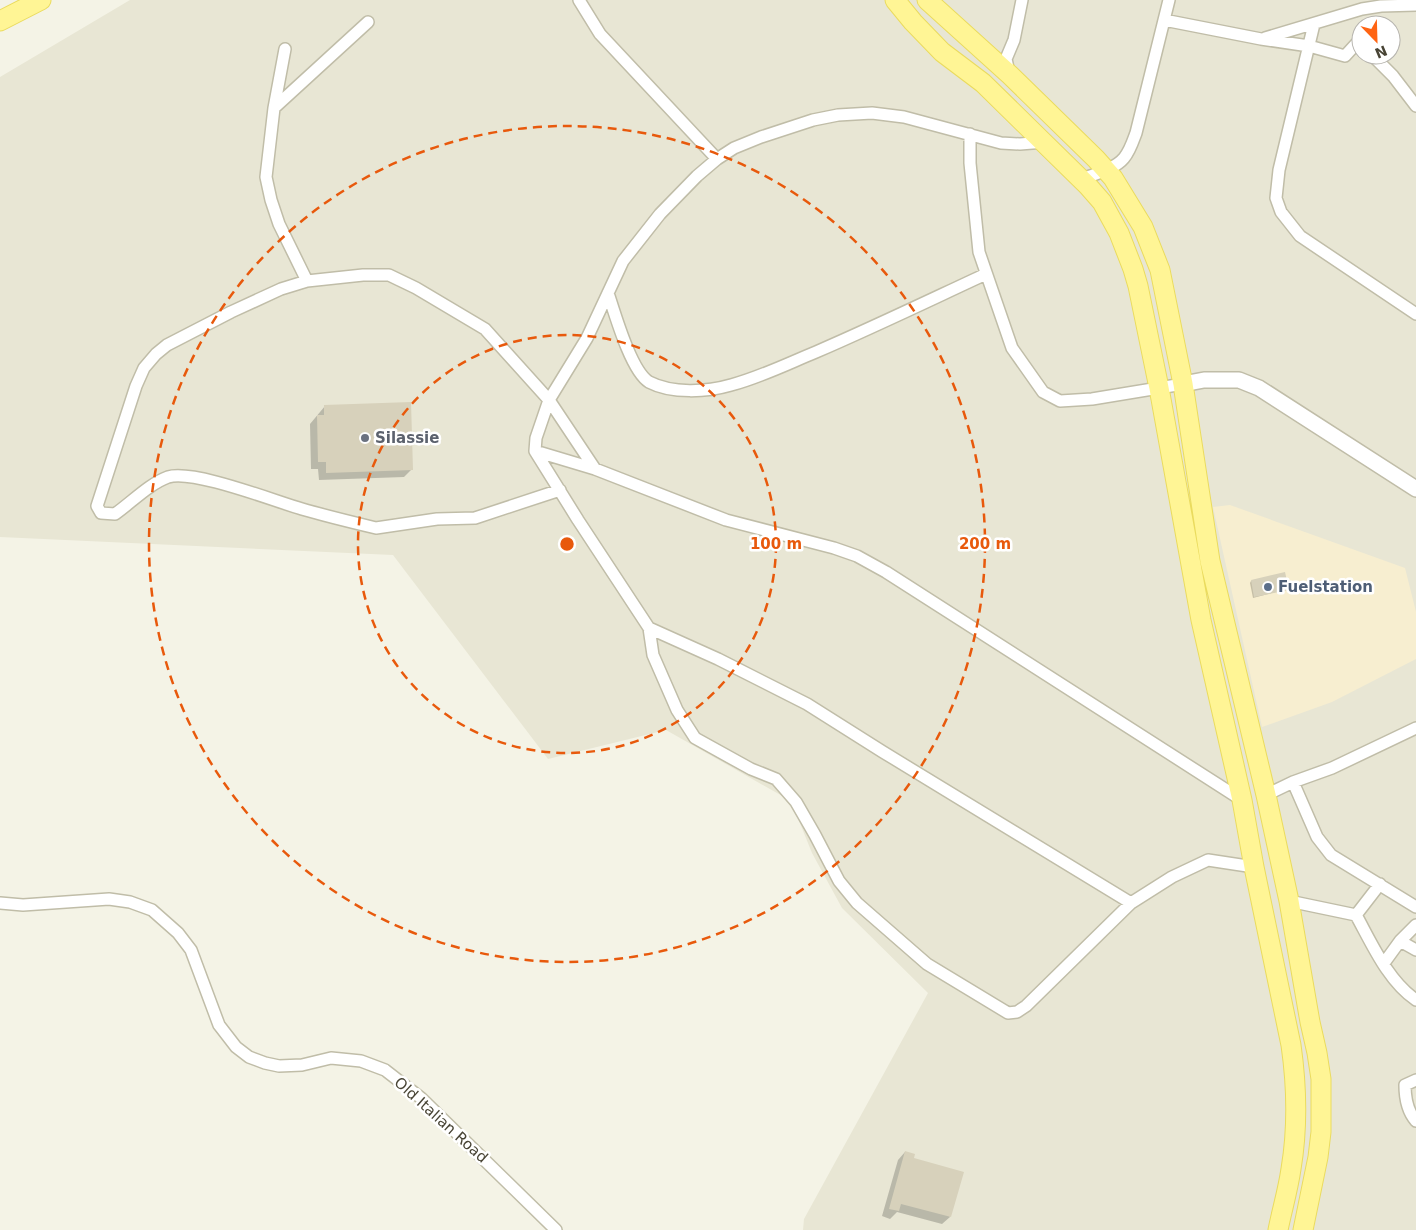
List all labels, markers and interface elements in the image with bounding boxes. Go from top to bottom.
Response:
north arrow [1351,15,1401,65]
text: N [1373,42,1390,62]
place label: Silassie [375,429,439,447]
marker: Silassie [359,432,371,444]
centre of rings [558,535,576,553]
text: 100 m [750,535,802,553]
text: 200 m [959,535,1011,553]
place label: Fuelstation [1278,578,1373,596]
marker: Fuelstation [1262,581,1274,593]
street label: Old Italian Road [391,1073,491,1167]

